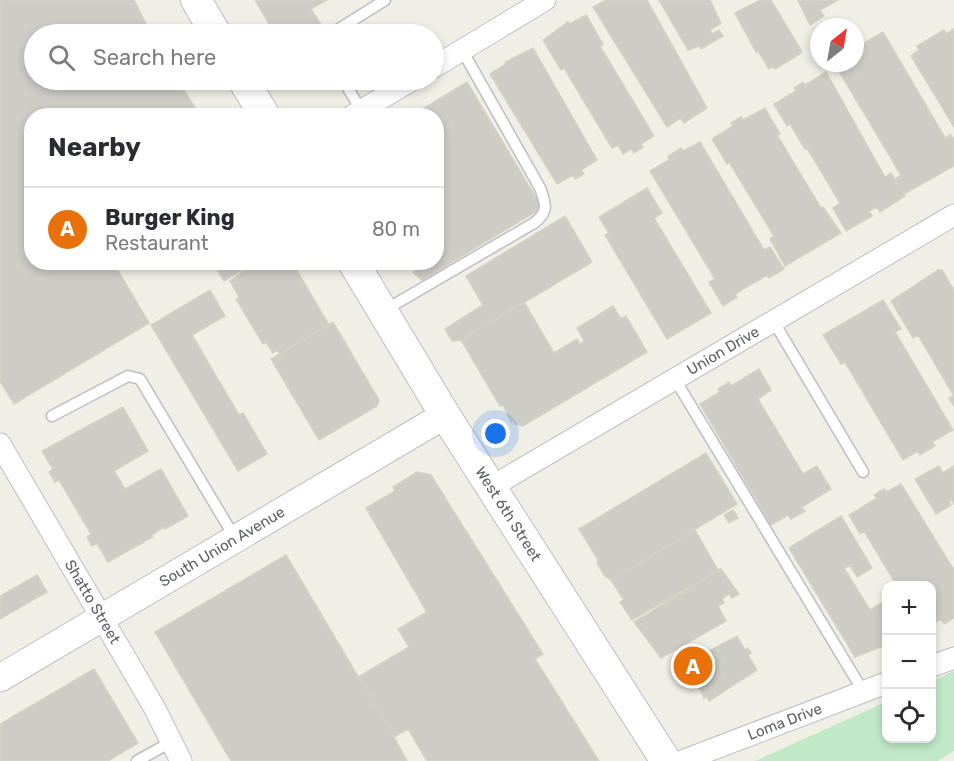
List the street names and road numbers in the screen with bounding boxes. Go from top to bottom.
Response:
street label: Union Drive [684,322,763,379]
street label: West 6th Street [471,463,545,565]
street label: South Union Avenue [156,503,288,591]
street label: Shatto Street [61,557,124,647]
street label: Loma Drive [745,699,825,744]

